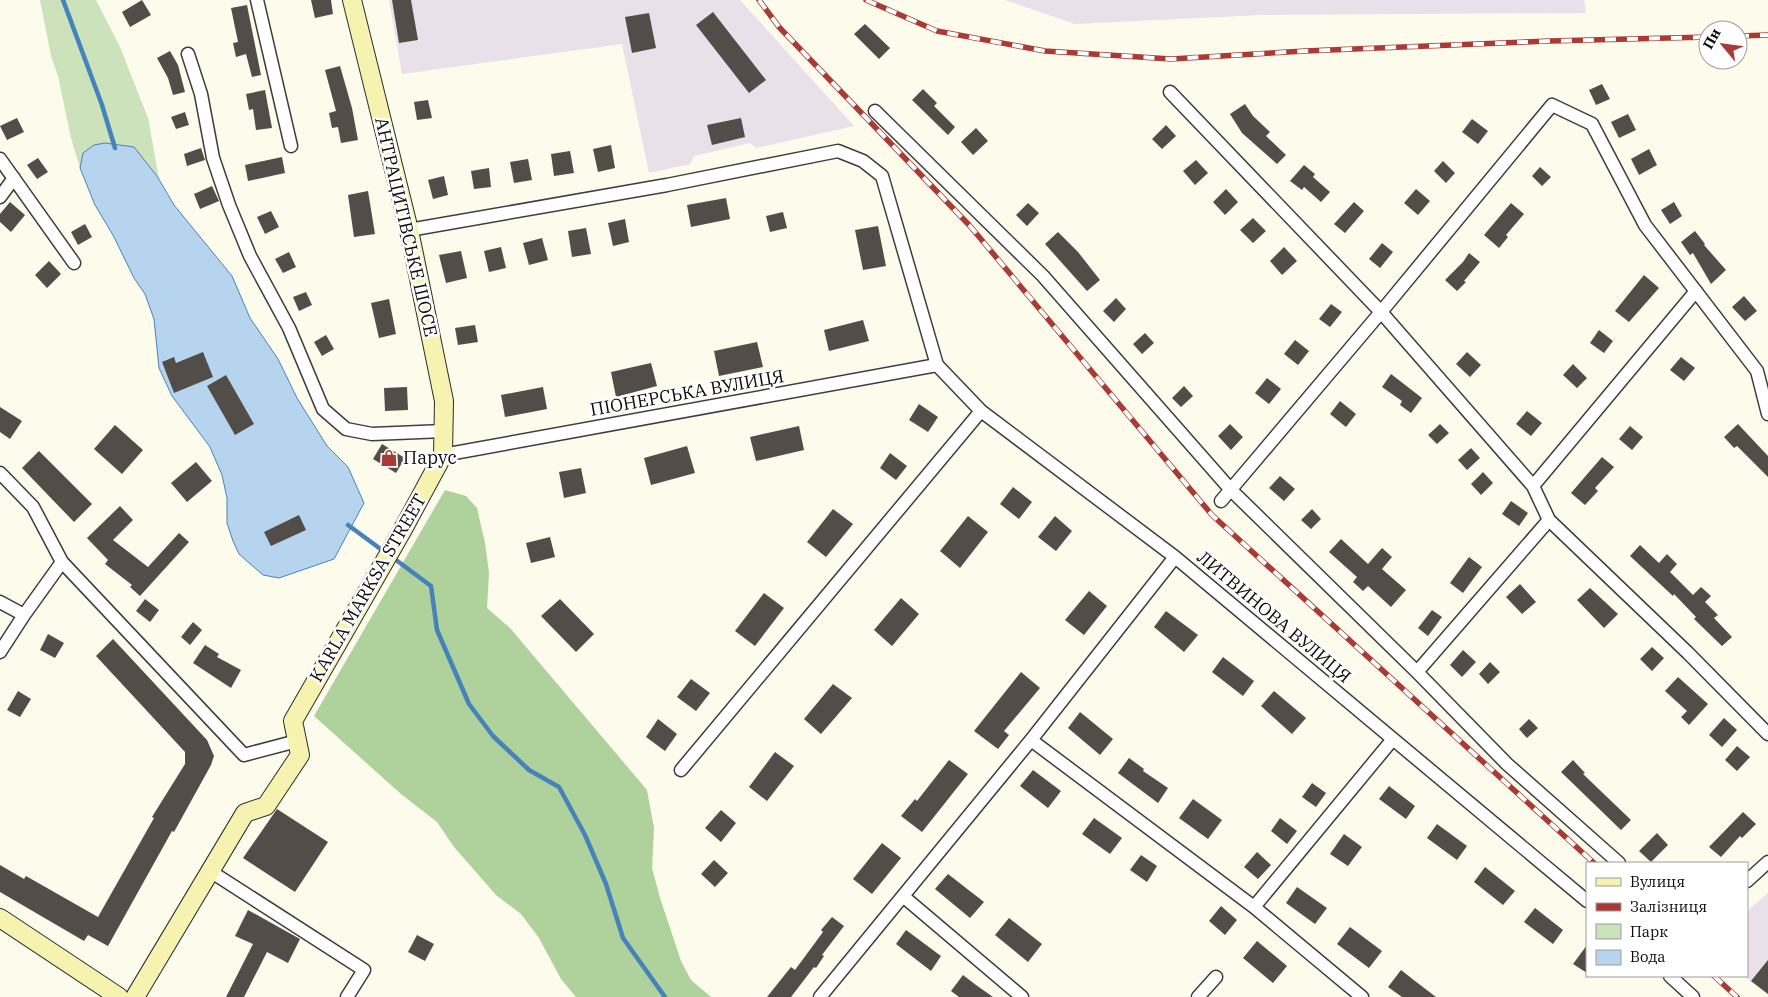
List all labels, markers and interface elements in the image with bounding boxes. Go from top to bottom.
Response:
north arrow [1698,20,1748,70]
text: Пн [1699,25,1725,52]
street label: АНТРАЦИТІВСЬКЕ ШОСЕ [370,115,443,339]
street label: ПІОНЕРСЬКА ВУЛИЦЯ [588,364,786,421]
place label: Парус [403,446,457,469]
shop icon: Парус [379,448,399,468]
street label: KARLA MARKSA STREET [304,489,431,686]
street label: ЛИТВИНОВА ВУЛИЦЯ [1193,545,1356,688]
legend [1586,862,1748,977]
text: Вулиця [1630,872,1685,891]
text: Залізниця [1630,897,1707,916]
text: Парк [1630,922,1668,941]
text: Вода [1630,947,1666,966]

